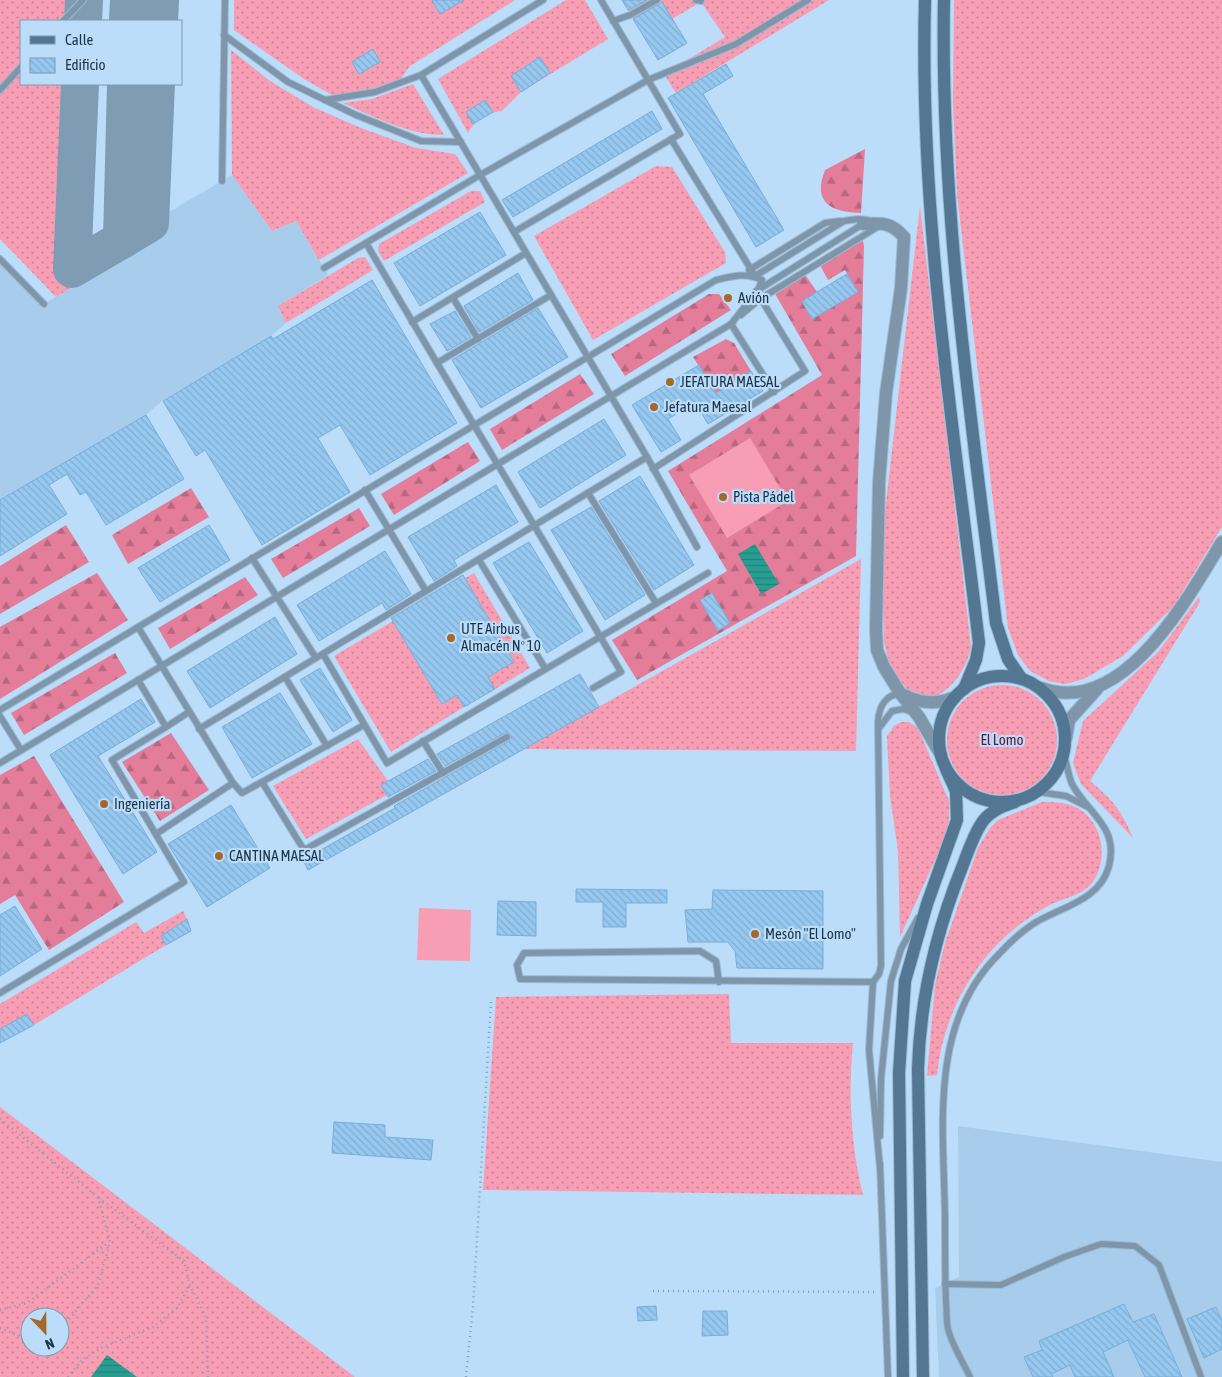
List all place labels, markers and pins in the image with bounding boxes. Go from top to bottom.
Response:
place label: Avión [738,289,769,306]
marker: Avión [722,292,734,304]
place label: JEFATURA MAESAL [680,373,779,390]
marker: JEFATURA MAESAL [664,376,676,388]
place label: Jefatura Maesal [664,398,752,415]
marker: Jefatura Maesal [648,401,660,413]
place label: Pista Pádel [733,488,794,505]
marker: Pista Pádel [717,491,729,503]
place label: UTE Airbus Almacén Nº 10 [461,620,541,654]
marker: UTE Airbus Almacén Nº 10 [445,632,457,644]
place label: Ingeniería [114,795,170,812]
marker: Ingeniería [98,798,110,810]
place label: CANTINA MAESAL [229,847,324,864]
marker: CANTINA MAESAL [213,850,225,862]
place label: Mesón "El Lomo" [765,925,856,942]
marker: Mesón "El Lomo" [749,928,761,940]

